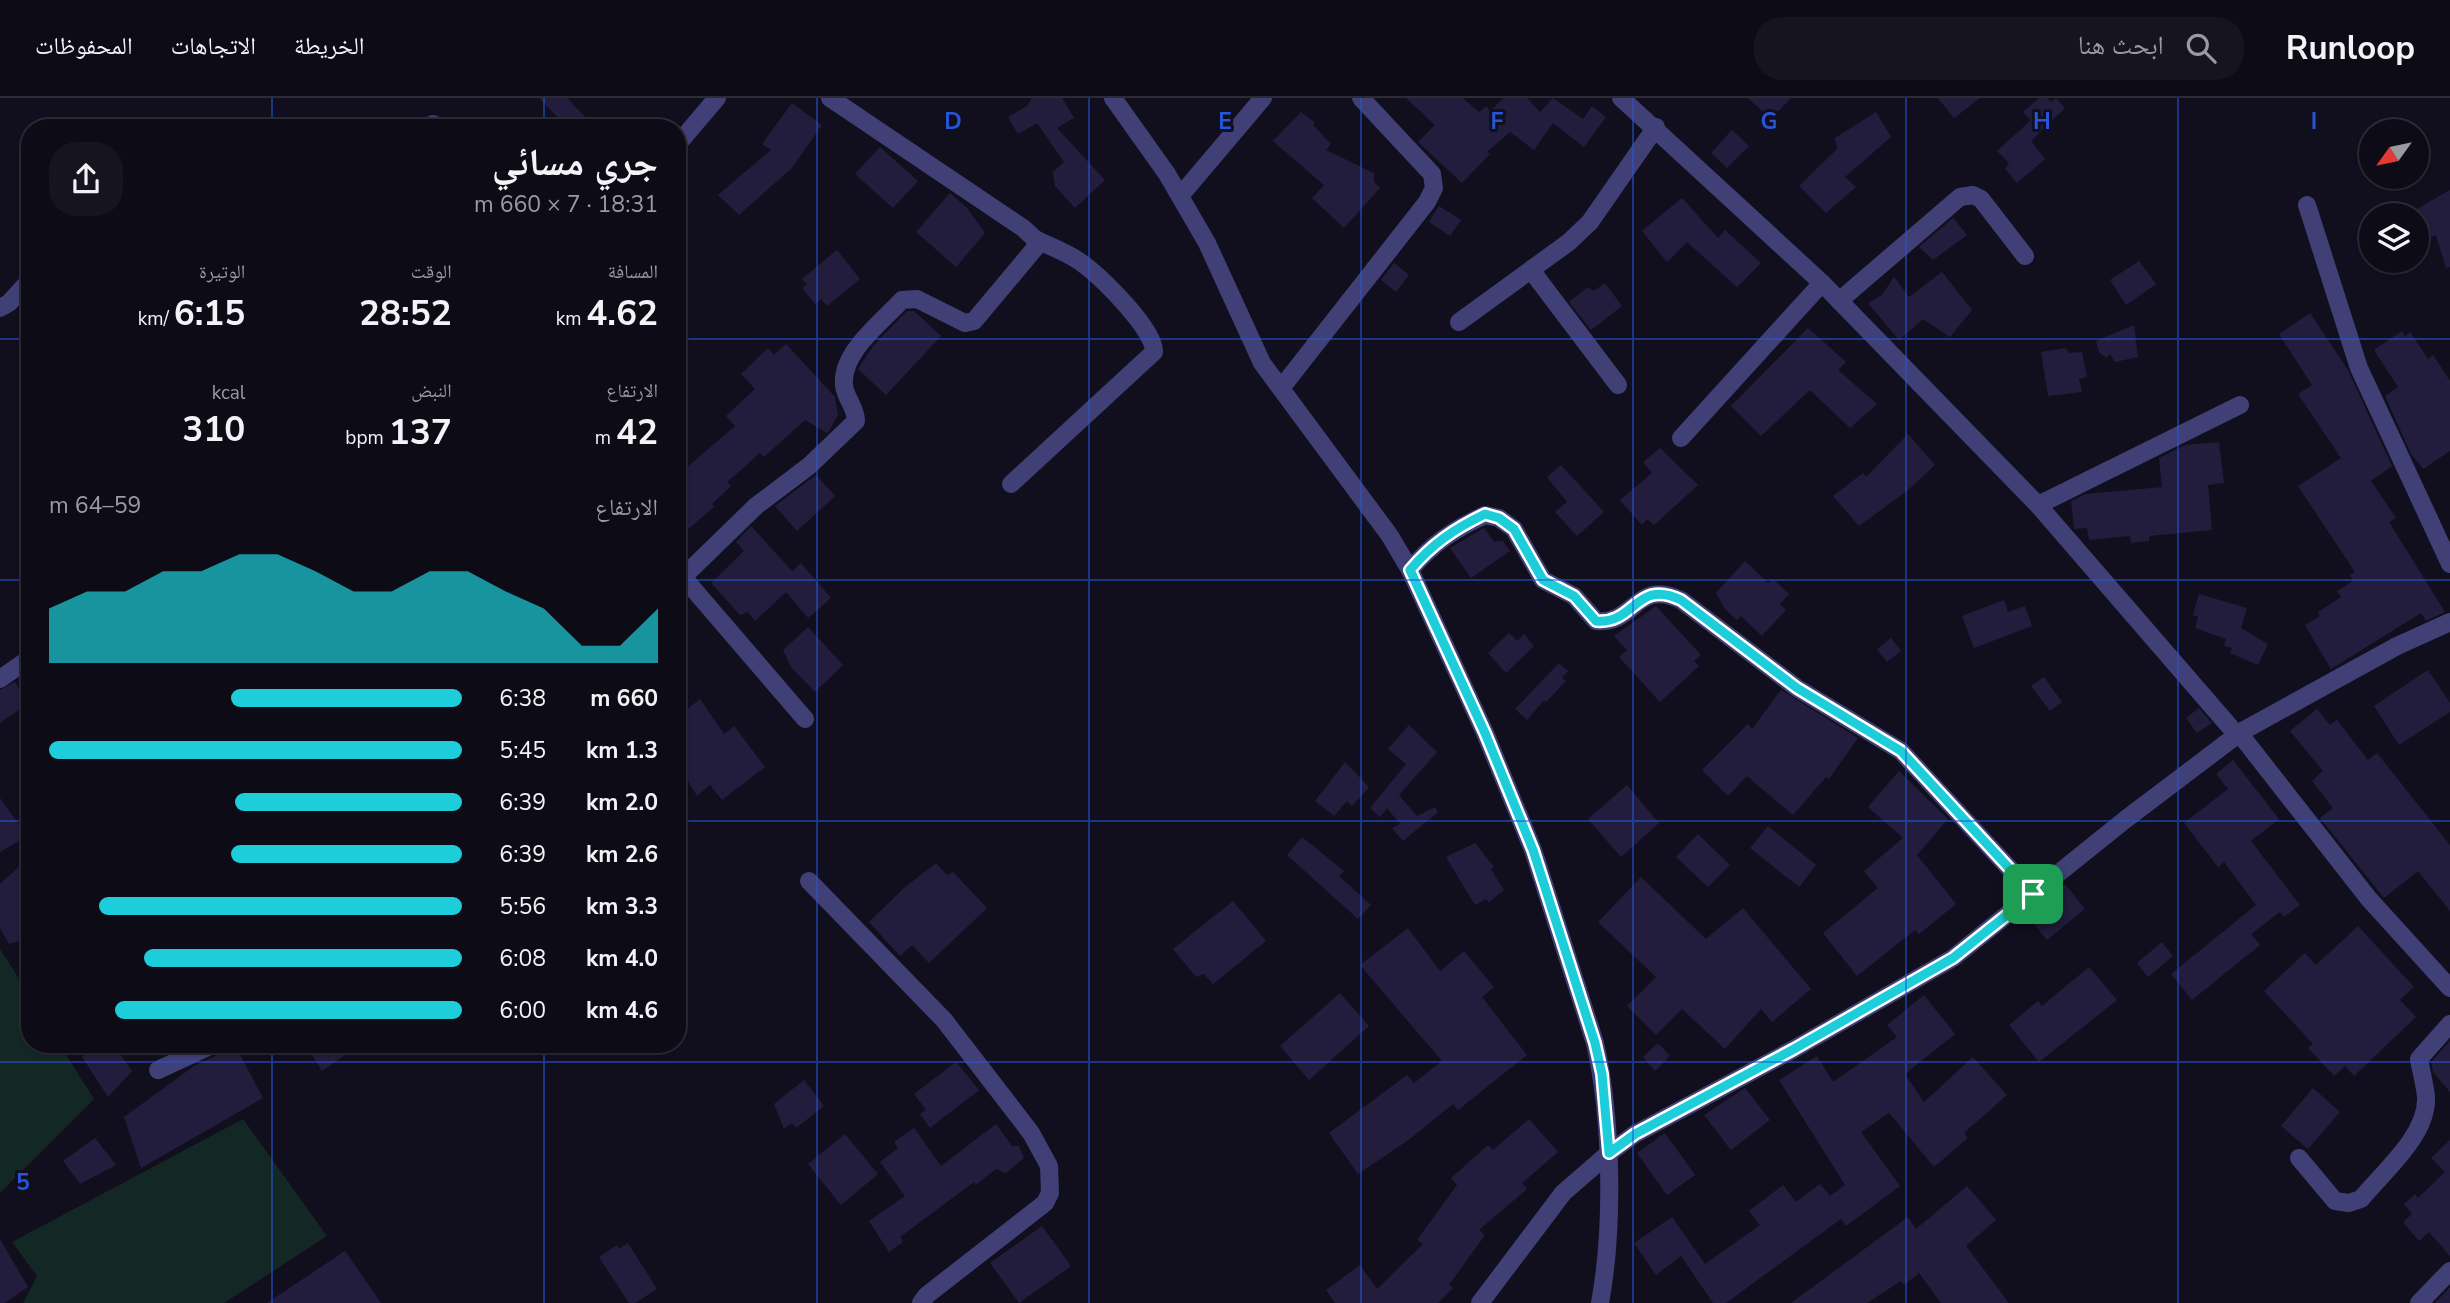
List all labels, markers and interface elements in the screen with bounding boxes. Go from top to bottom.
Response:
search box [1754,17,2244,80]
text: Runloop [2286,26,2415,71]
text: ابحث هنا [2078,28,2164,63]
icon: search [2182,29,2220,67]
text: المحفوظات [35,30,133,62]
text: الاتجاهات [171,30,256,62]
text: الخريطة [294,30,365,62]
text: D [944,106,962,137]
text: E [1218,106,1232,137]
text: F [1491,106,1504,137]
text: G [1761,106,1777,137]
text: H [2033,106,2051,137]
text: I [2311,106,2317,137]
north arrow [2359,119,2429,189]
map controls [2359,119,2429,273]
text: جري مسائي [492,137,658,188]
button: share [49,142,123,216]
text: 18:31 · 7 × 660 m [474,189,658,220]
button: layers [2359,203,2429,273]
text: الوتيرة [199,259,245,285]
text: الوقت [411,259,452,285]
text: المسافة [608,259,658,285]
text: 6:15 [174,290,245,337]
text: 28:52 [359,290,452,337]
text: 4.62 [586,290,658,337]
text: /km [138,306,174,332]
text: km [556,306,586,332]
text: النبض [411,378,452,404]
text: الارتفاع [606,378,658,404]
text: kcal [212,380,245,406]
text: 310 [182,406,245,453]
text: 137 [389,409,452,456]
text: 42 [616,409,658,456]
text: bpm [345,425,389,451]
text: m [595,425,616,451]
text: 59–64 m [49,490,141,521]
text: الارتفاع [595,492,658,523]
text: 6:38 [499,683,546,714]
text: 660 m [590,683,658,714]
text: 5:45 [499,735,546,766]
text: 1.3 km [586,735,658,766]
text: 6:39 [499,787,546,818]
text: 2.0 km [586,787,658,818]
text: 6:39 [499,839,546,870]
text: 2.6 km [586,839,658,870]
pin [2003,864,2063,924]
icon: arrive [2014,875,2052,913]
text: 5:56 [499,891,546,922]
text: 3.3 km [586,891,658,922]
text: 6:08 [499,943,546,974]
text: 4.0 km [586,943,658,974]
text: 6:00 [499,995,546,1026]
text: 4.6 km [586,995,658,1026]
text: 5 [16,1167,30,1198]

